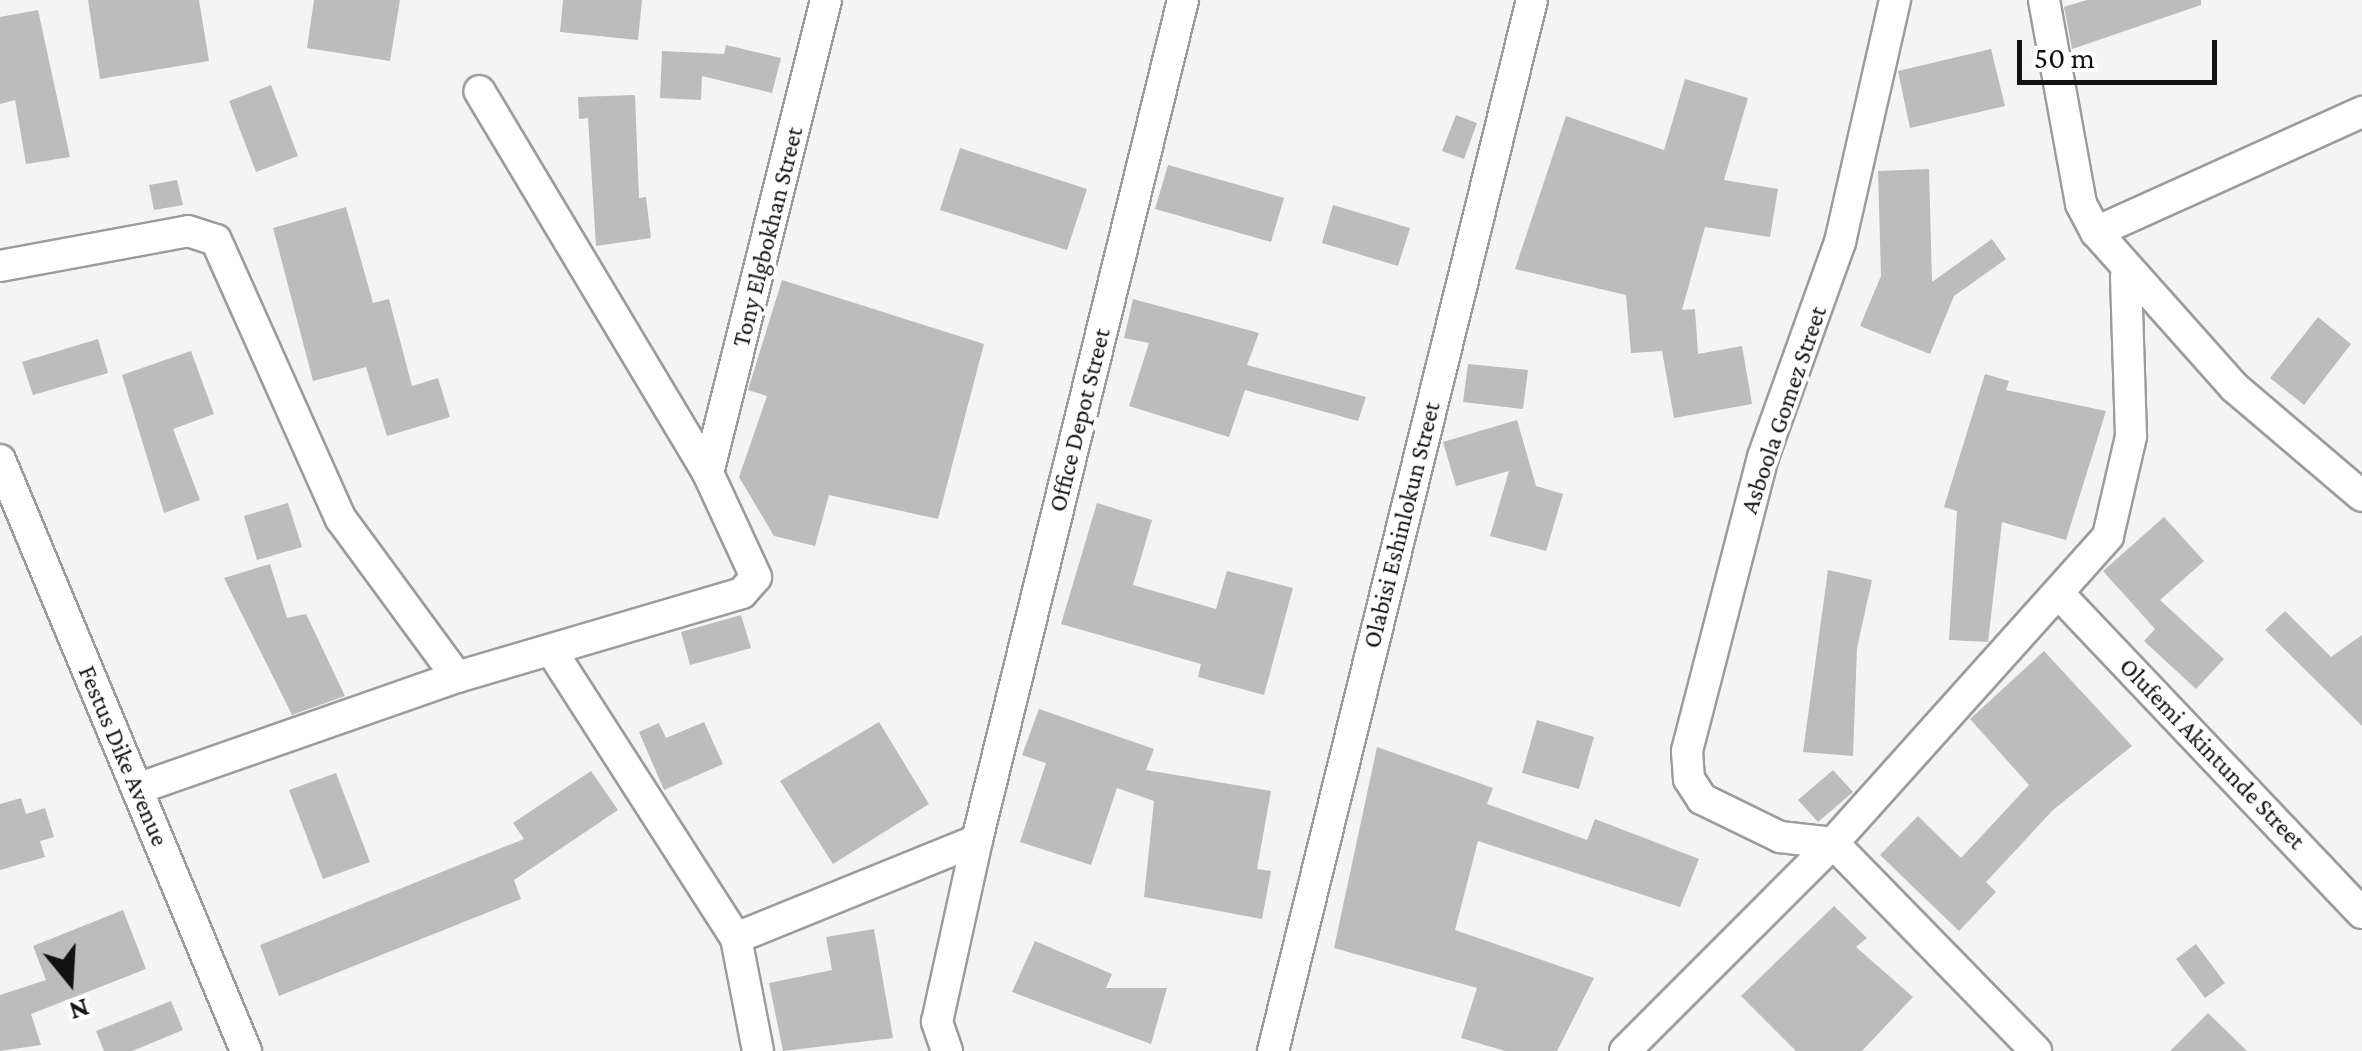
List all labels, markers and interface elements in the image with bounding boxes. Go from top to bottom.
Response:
scale bar [2022,20,2222,82]
text: 50 m [2034,41,2095,74]
street label: Tony Elgbokhan Street [726,124,810,350]
street label: Asboola Gomez Street [1734,302,1834,518]
street label: Office Depot Street [1043,325,1117,515]
street label: Olabisi Eshinlokun Street [1357,399,1447,651]
street label: Olufemi Akintunde Street [2113,652,2311,856]
street label: Festus Dike Avenue [72,661,174,851]
north arrow [20,931,120,1031]
text: N [66,992,93,1028]

